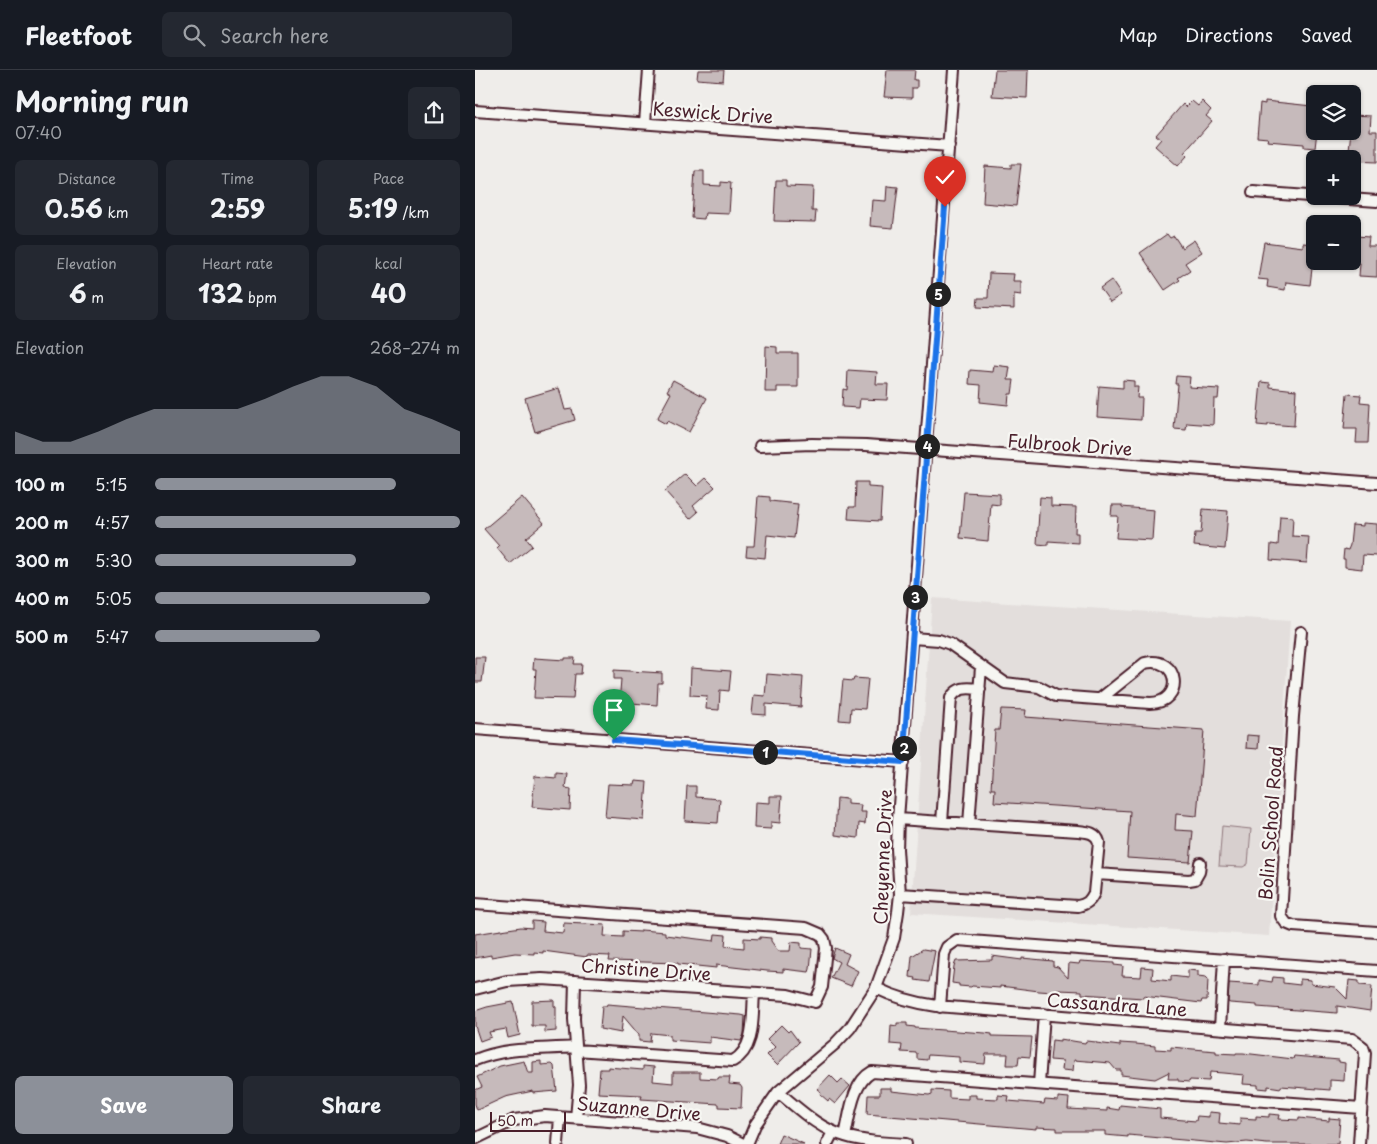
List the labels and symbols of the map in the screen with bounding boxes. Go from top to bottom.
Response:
street label: Keswick Drive [652,94,774,130]
pin [924,156,966,207]
pin: 5 [925,282,951,306]
street label: Fulbrook Drive [1007,426,1133,462]
pin: 4 [915,434,939,458]
pin: 3 [903,584,927,610]
pin [593,689,635,740]
pin: 2 [891,736,917,760]
pin: 1 [753,740,777,764]
street label: Bolin School Road [1251,745,1289,901]
street label: Cheyenne Drive [866,789,898,925]
street label: Christine Drive [580,951,712,987]
street label: Cassandra Lane [1046,986,1188,1022]
street label: Suzanne Drive [576,1089,702,1127]
scale bar [490,1109,566,1132]

